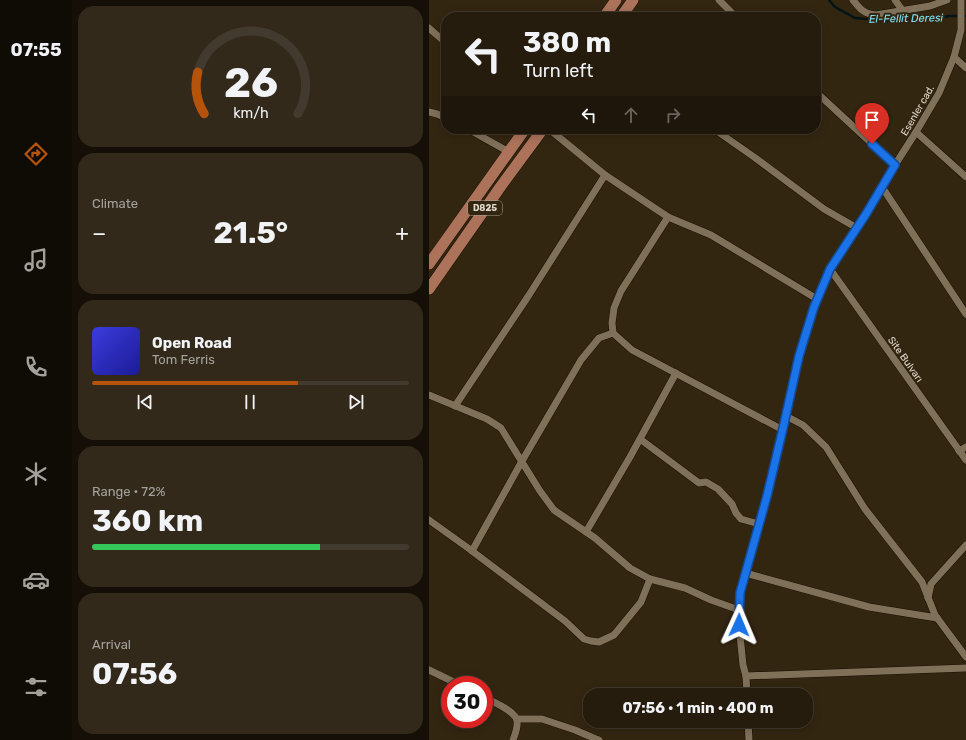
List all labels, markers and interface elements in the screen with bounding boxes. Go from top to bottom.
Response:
water label: El-Fellit Deresi [869,11,944,26]
text: 380 m [523,26,611,59]
icon: left [457,28,509,80]
text: 07:55 [10,39,62,61]
text: 26 [223,58,278,107]
text: Turn left [523,60,593,82]
street label: Esenler cad. [899,83,937,138]
pin [855,103,889,144]
icon: left [578,104,600,126]
icon: ahead [620,104,642,126]
icon: right [662,104,684,126]
text: km/h [233,105,268,122]
icon: arrive [861,109,883,131]
icon: directions [22,140,50,168]
text: Climate [92,196,138,211]
road number: D825 [468,201,502,215]
text: 21.5° [213,215,288,251]
text: − [92,220,106,247]
text: + [395,220,409,247]
icon: music [22,246,50,274]
text: Open Road [152,334,232,352]
street label: Site Bulvarı [885,335,925,385]
text: Tom Ferris [152,352,215,367]
icon: phone [22,353,50,381]
icon: previous [134,391,156,413]
icon: pause [239,391,261,413]
icon: next [345,391,367,413]
icon: climate [22,460,50,488]
text: Range · 72% [92,484,165,499]
text: 360 km [92,503,203,539]
icon: car [22,566,50,594]
position arrow [718,604,760,646]
text: Arrival [92,637,131,652]
text: 07:56 [92,656,177,692]
icon: filters [22,673,50,701]
speed limit sign: 30 [441,676,493,728]
text: 07:56 · 1 min · 400 m [622,699,774,717]

